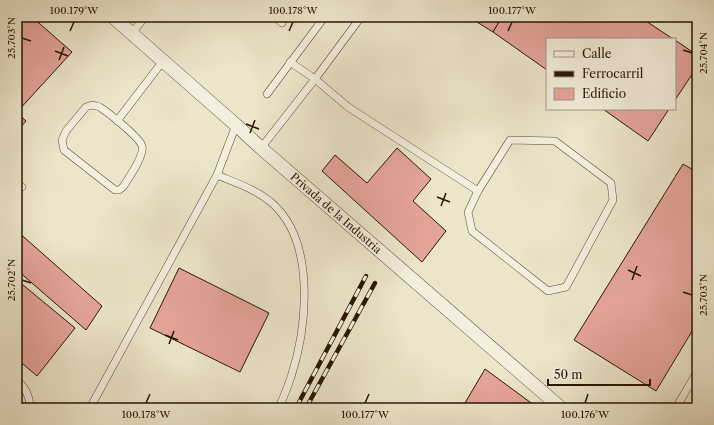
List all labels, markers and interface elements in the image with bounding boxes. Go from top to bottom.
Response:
text: 100.179°W [50,4,99,17]
text: 100.178°W [269,4,318,17]
text: 100.177°W [488,4,537,17]
text: 25.703°N [5,17,18,59]
text: 25.704°N [697,32,710,74]
legend [546,38,676,110]
text: Calle [582,46,612,61]
text: Ferrocarril [582,66,644,81]
text: Edificio [582,86,626,101]
street label: Privada de la Industria [287,170,385,257]
text: 25.702°N [5,259,18,301]
text: 25.703°N [697,274,710,316]
scale bar [548,361,650,387]
text: 50 m [554,367,583,382]
text: 100.178°W [122,408,171,421]
text: 100.177°W [341,408,390,421]
text: 100.176°W [561,408,610,421]

